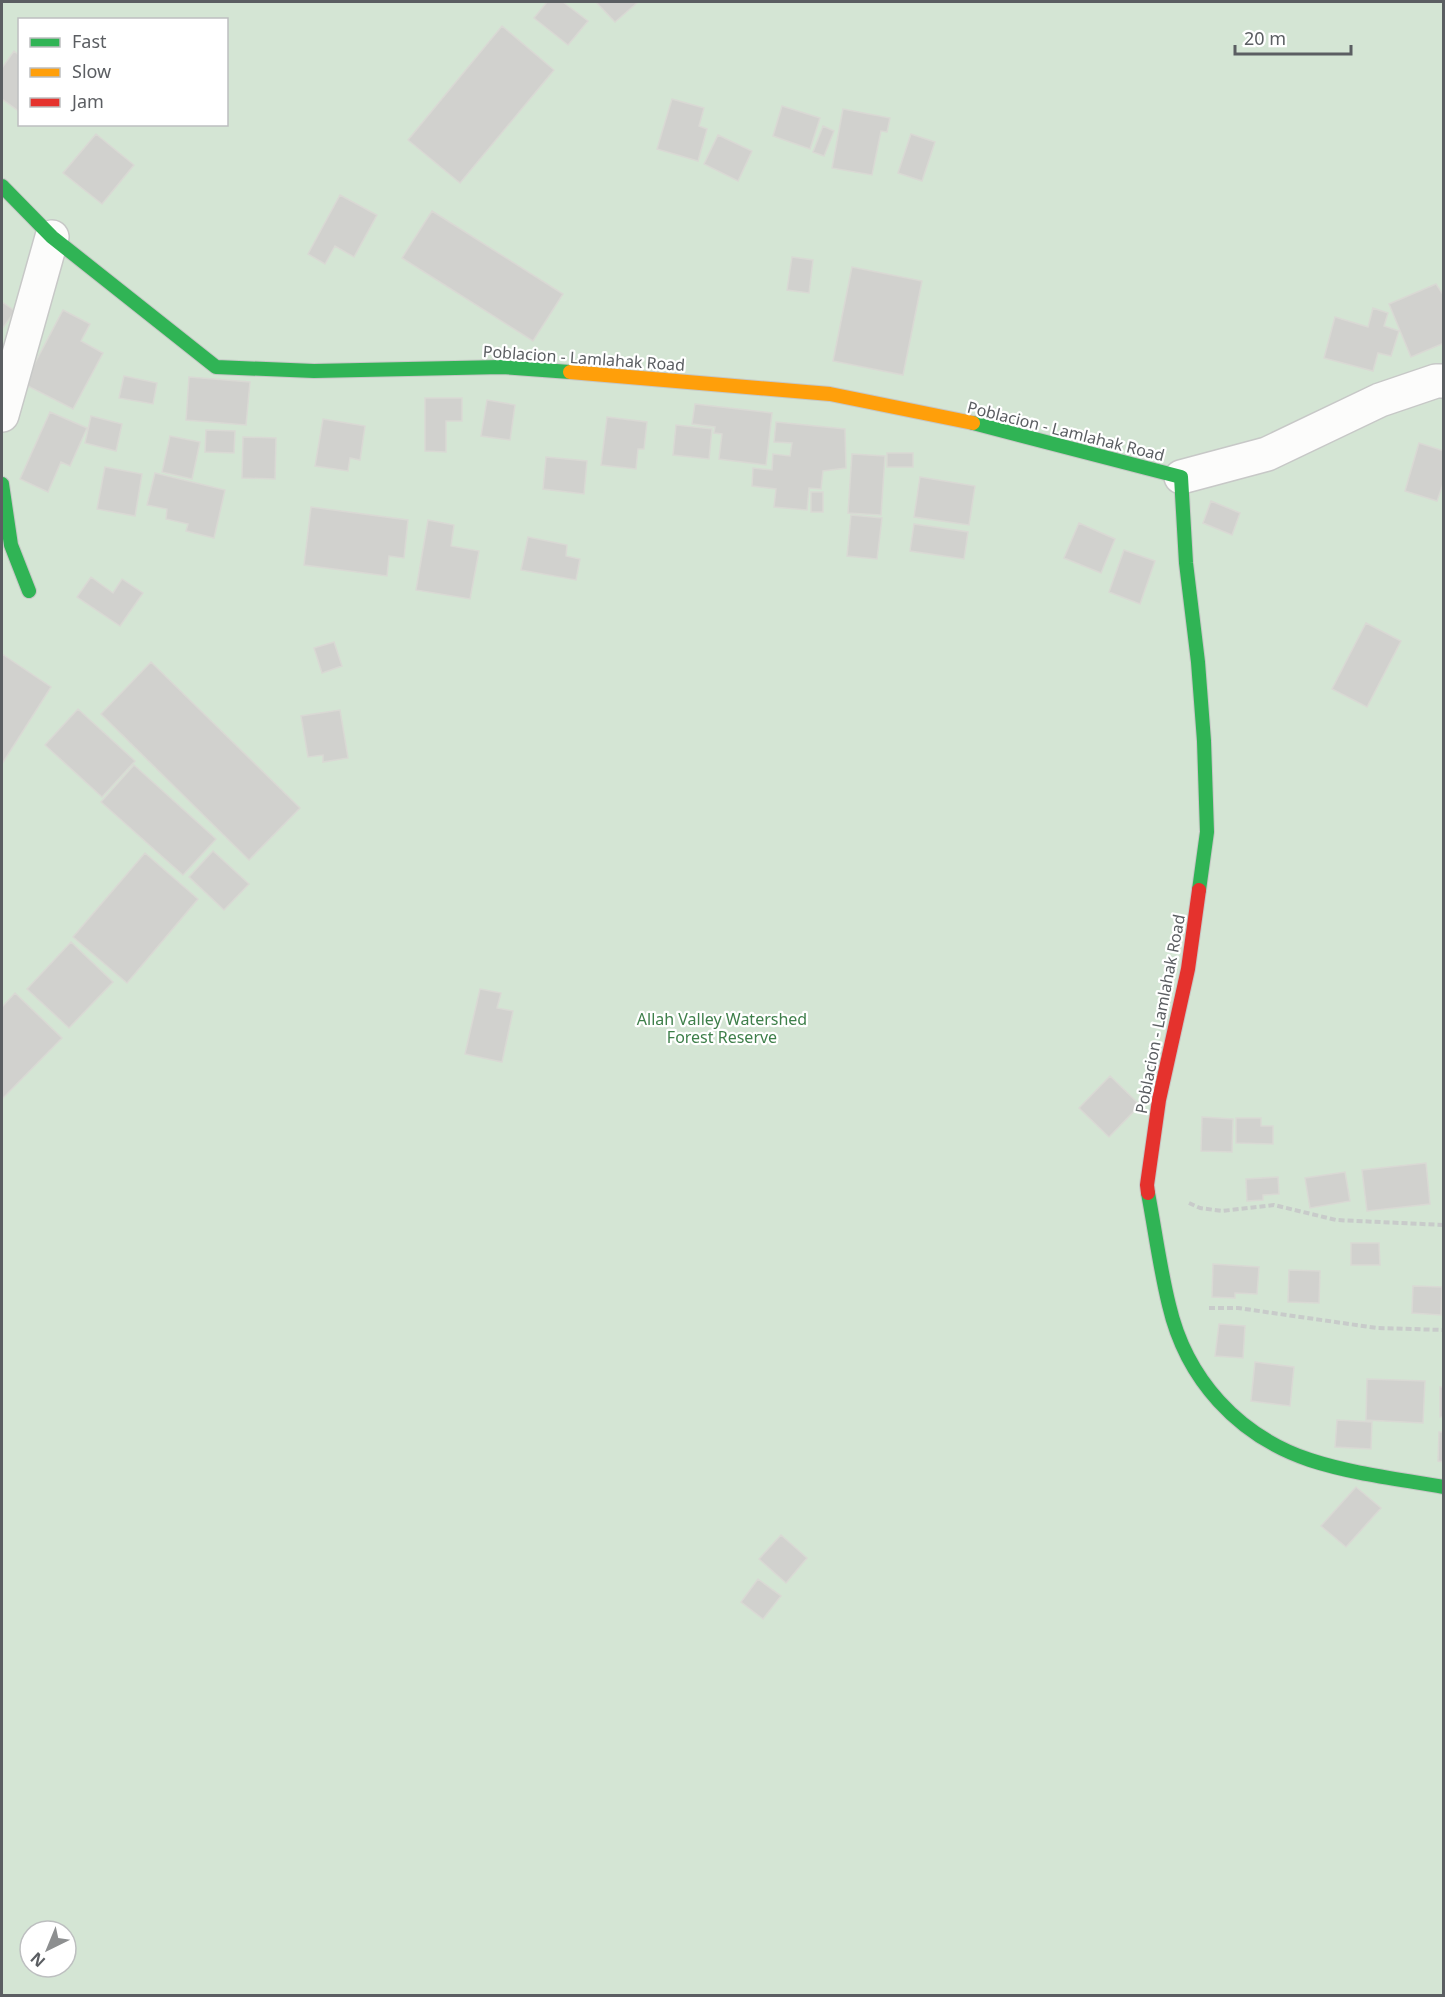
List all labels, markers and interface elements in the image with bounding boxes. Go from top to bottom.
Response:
legend [18,18,228,126]
scale bar [1235,18,1350,56]
text: 20 m [1244,26,1286,50]
text: Fast [72,29,107,53]
text: Slow [72,59,111,83]
text: Jam [70,89,104,113]
street label: Poblacion - Lamlahak Road [482,340,686,376]
street label: Poblacion - Lamlahak Road [965,396,1167,466]
street label: Poblacion - Lamlahak Road [1130,912,1190,1116]
park label: Allah Valley Watershed Forest Reserve [637,1008,807,1048]
north arrow [18,1919,78,1979]
text: N [26,1947,50,1972]

